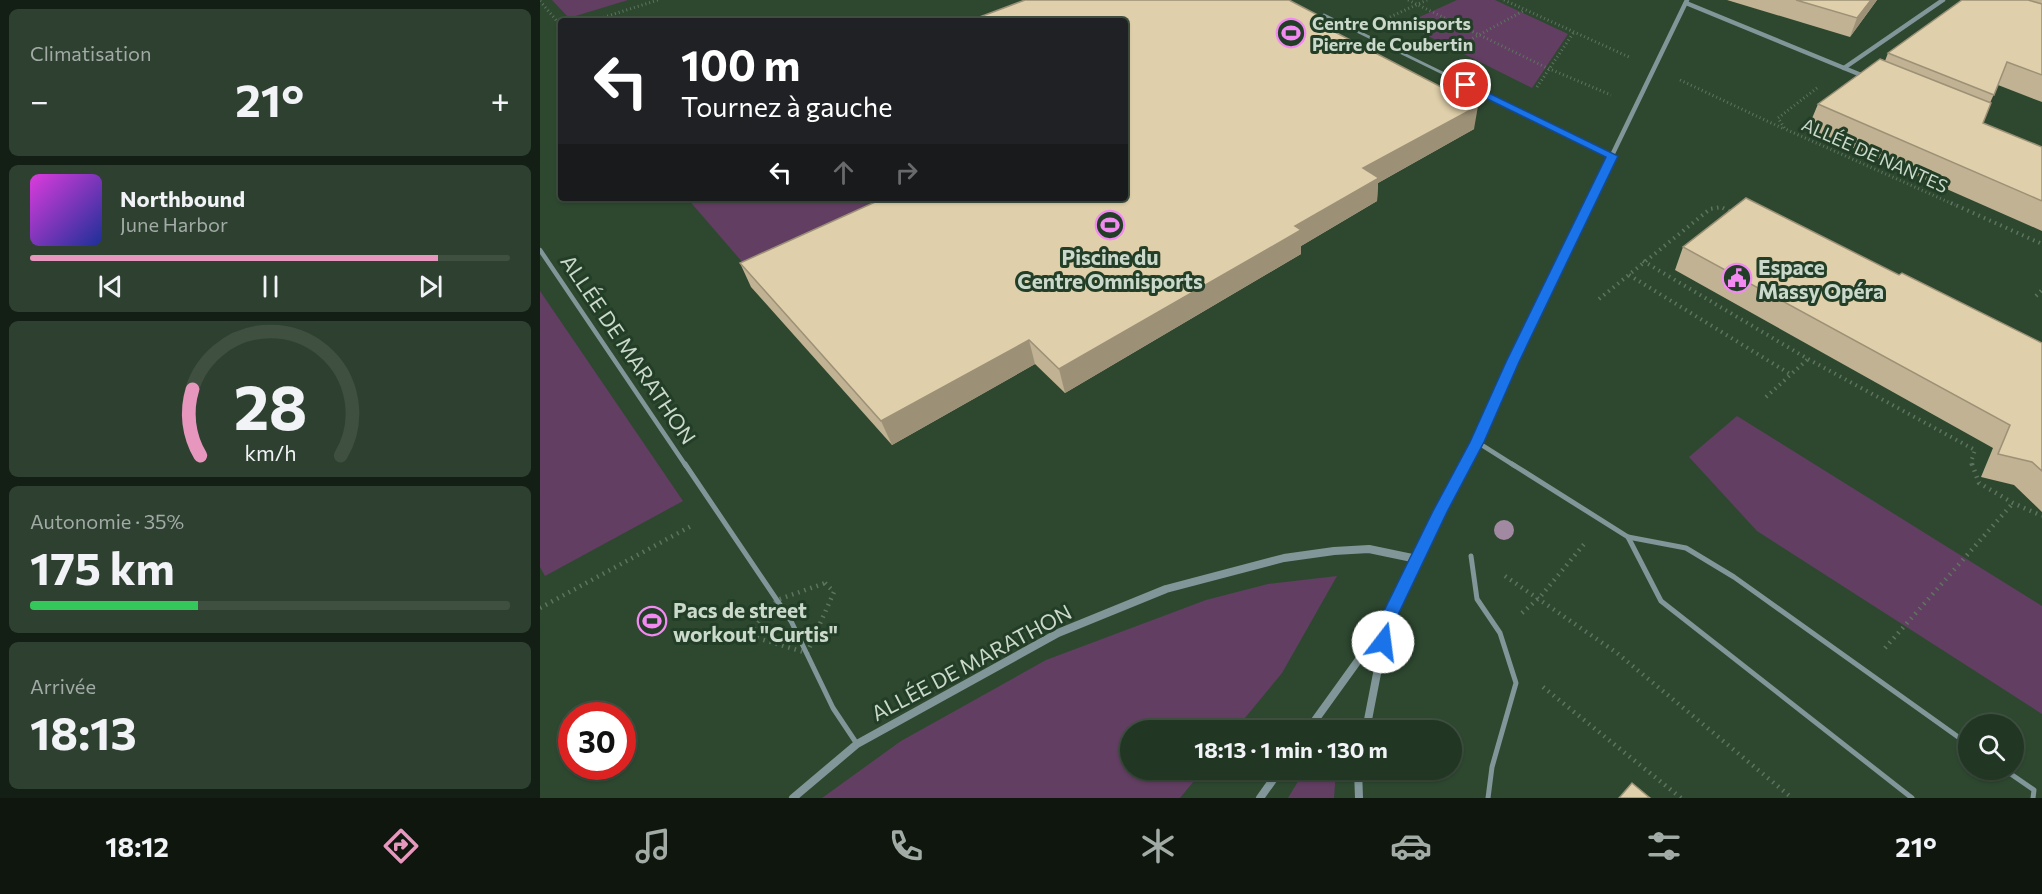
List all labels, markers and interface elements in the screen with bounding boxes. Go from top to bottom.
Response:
place label: Centre Omnisports Pierre de Coubertin [1312,12,1473,55]
sports icon: Centre Omnisports Pierre de Coubertin [1275,17,1307,49]
text: 100 m [681,38,801,90]
text: Climatisation [30,41,151,65]
icon: left [582,42,660,120]
pin [1440,59,1491,110]
icon: arrive [1449,68,1482,101]
text: 21° [235,71,304,126]
text: − [30,79,49,120]
text: + [491,79,510,120]
text: Tournez à gauche [681,90,892,123]
street label: ALLÉE DE NANTES [1799,113,1951,197]
icon: left [764,156,797,189]
icon: ahead [827,156,860,189]
icon: right [890,156,923,189]
text: Northbound [120,185,245,212]
sports icon: Piscine du Centre Omnisports [1094,209,1126,241]
text: June Harbor [120,212,228,236]
place label: Piscine du Centre Omnisports [1017,244,1203,293]
street label: ALLÉE DE MARATHON [556,250,702,448]
place label: Espace Massy Opéra [1758,254,1884,303]
public building icon: Espace Massy Opéra [1721,262,1753,294]
icon: previous [94,270,127,303]
icon: pause [254,270,287,303]
icon: next [414,270,447,303]
text: 28 [233,367,307,443]
text: km/h [244,439,296,465]
text: Autonomie · 35% [30,509,184,533]
text: 175 km [30,539,175,594]
place label: Pacs de street workout "Curtis" [673,597,838,646]
street label: ALLÉE DE MARATHON [867,599,1075,725]
sports icon: Pacs de street workout "Curtis" [636,605,668,637]
position arrow [1351,610,1415,674]
text: Arrivée [30,674,96,698]
speed limit sign: 30 [558,702,636,780]
text: 18:13 [30,704,137,759]
map controls [1958,714,2024,780]
button: search [1958,714,2024,780]
text: 18:13 · 1 min · 130 m [1194,736,1388,763]
icon: directions [380,825,422,867]
icon: music [632,825,674,867]
icon: phone [885,825,927,867]
icon: climate [1137,825,1179,867]
icon: car [1390,825,1432,867]
icon: filters [1643,825,1685,867]
text: 18:12 [105,830,169,863]
text: 21° [1895,830,1937,863]

